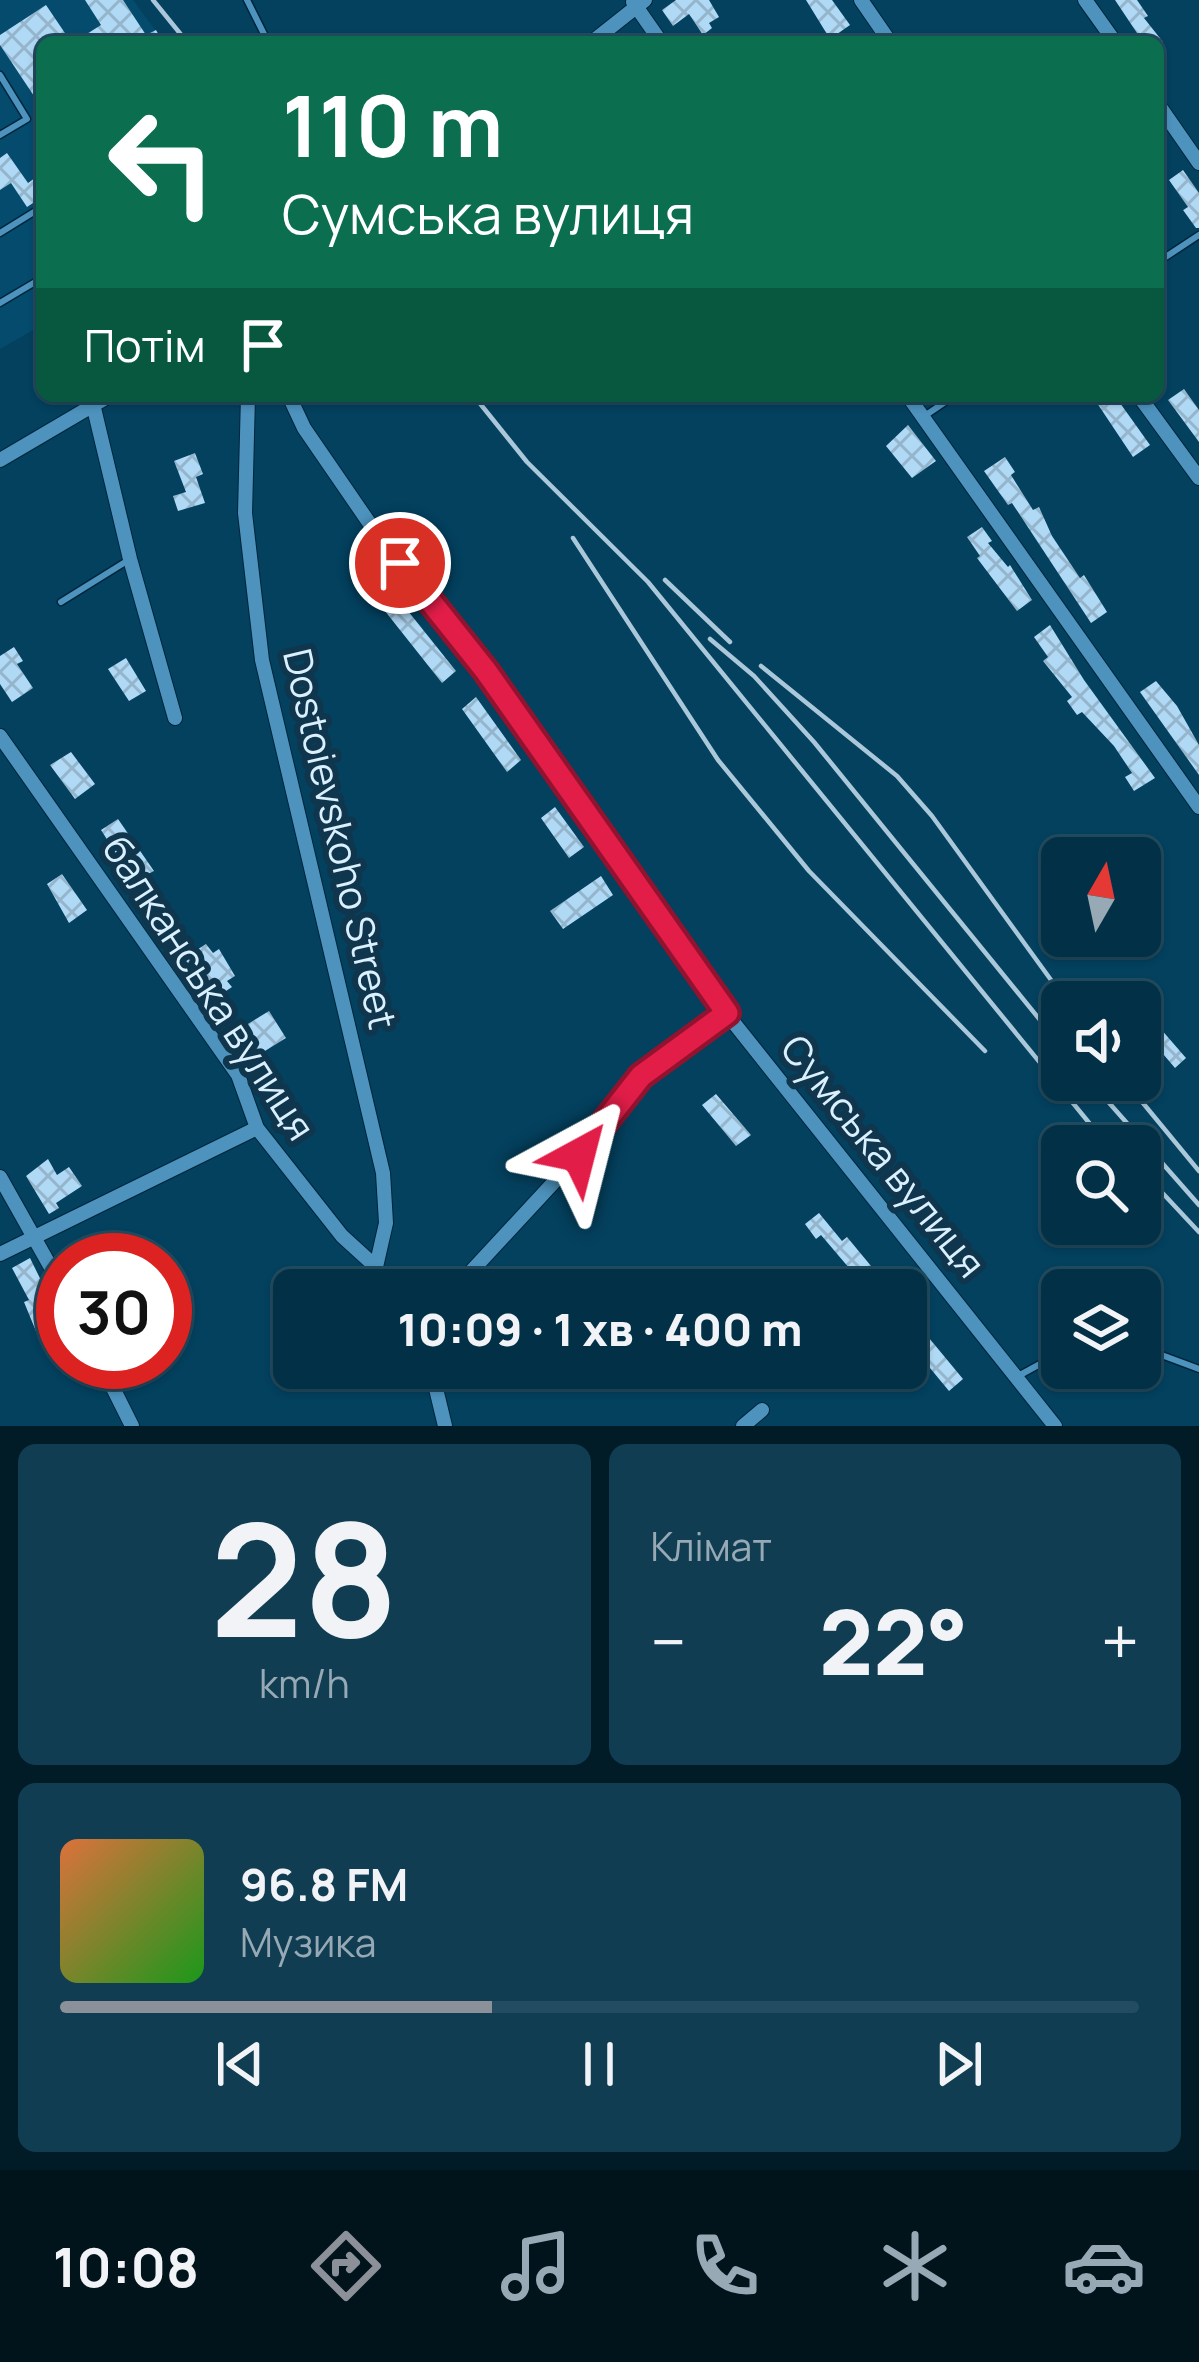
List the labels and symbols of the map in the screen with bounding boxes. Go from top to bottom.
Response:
pin [349,512,451,614]
street label: Dostoievskoho Street [271,643,411,1034]
street label: балканська вулиця [91,825,329,1150]
north arrow [1041,837,1161,957]
street label: Сумська вулиця [769,1023,998,1288]
position arrow [516,1092,642,1218]
speed limit sign: 30 [36,1233,192,1389]

